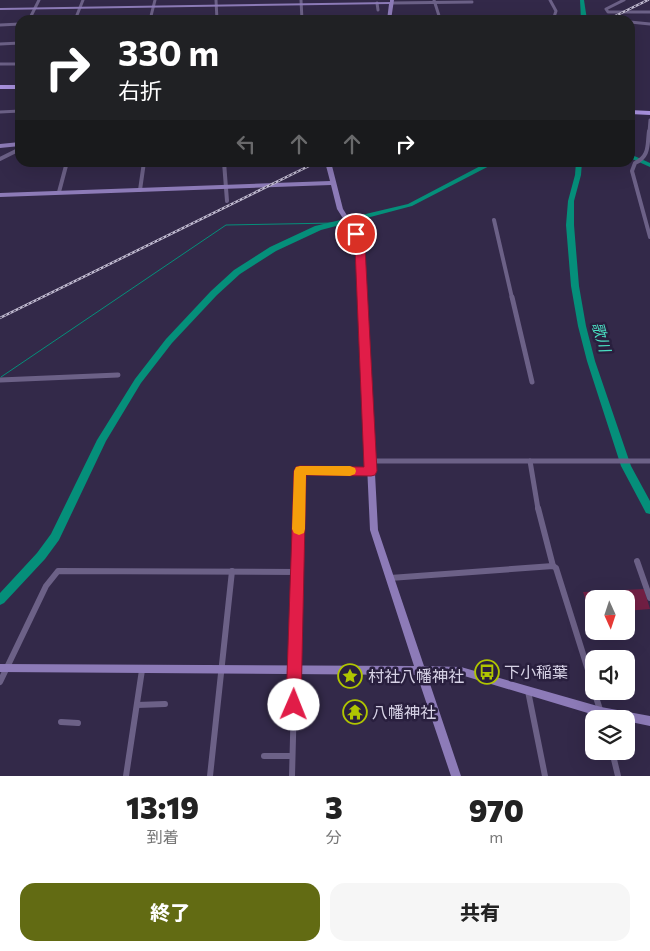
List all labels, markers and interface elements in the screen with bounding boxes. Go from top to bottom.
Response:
text: 330 m [118,30,219,73]
icon: right [35,35,100,100]
text: 右折 [118,77,162,104]
icon: left [232,130,260,158]
icon: ahead [285,130,313,158]
icon: ahead [338,130,366,158]
icon: right [391,130,419,158]
pin [335,213,377,255]
icon: arrive [342,220,370,248]
water label: 歌川 [589,320,615,356]
north arrow [585,590,635,640]
map controls [585,590,635,760]
button: sound [585,650,635,700]
bus stop icon: 下小稲葉 [474,659,500,685]
place label: 下小稲葉 [504,662,568,681]
place icon: 村社八幡神社 [337,663,363,689]
place label: 村社八幡神社 [368,666,464,685]
position arrow [267,678,319,730]
temple icon: 八幡神社 [342,699,368,725]
place label: 八幡神社 [372,702,436,721]
button: layers [585,710,635,760]
text: 13:19 [126,788,199,825]
text: 3 [325,788,343,825]
text: 970 [469,791,524,828]
text: 到着 [146,827,179,846]
text: 分 [326,827,342,846]
text: m [489,827,503,846]
button: 終了 [20,883,320,941]
button: 共有 [330,883,630,941]

